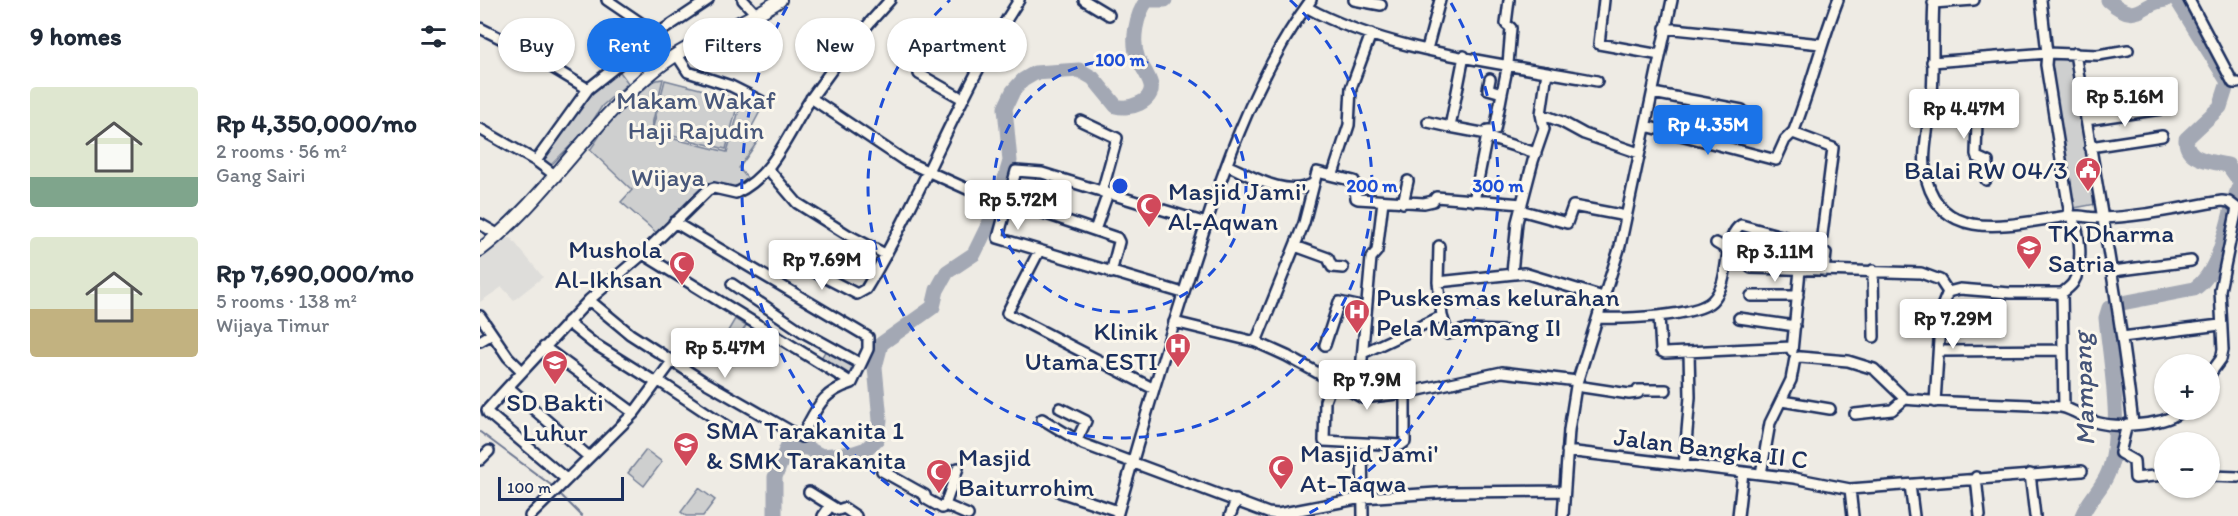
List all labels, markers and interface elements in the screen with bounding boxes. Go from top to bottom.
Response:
chip: Buy [498,18,575,72]
chip: Rent [587,18,671,72]
chip: Filters [683,18,783,72]
chip: New [795,18,875,72]
chip: Apartment [887,18,1027,72]
text: 9 homes [30,20,122,52]
icon: filters [417,20,450,53]
text: 100 m [1095,49,1146,71]
pin: Rp 5.16M [2063,77,2187,128]
park label: Makam Wakaf Haji Rajudin [616,84,776,146]
text: Rp 5.16M [2086,84,2164,108]
pin: Rp 4.47M [1902,89,2026,140]
text: Rp 4.47M [1923,96,2005,120]
pin: Rp 4.35M [1646,105,1770,156]
text: Rp 4,350,000/mo [216,107,417,139]
icon: home [78,111,150,183]
text: Rp 4.35M [1667,112,1749,136]
text: 2 rooms · 56 m² [216,139,347,163]
place label: Balai RW 04/3 [1904,154,2068,186]
public building icon: Balai RW 04/3 [2073,155,2103,193]
park label: Wijaya [631,161,705,193]
text: Gang Sairi [216,163,305,187]
place label: Masjid Jami' Al-Aqwan [1168,175,1306,237]
text: 200 m [1347,175,1398,197]
text: 300 m [1472,175,1524,197]
centre of rings [1110,176,1130,196]
pin: Rp 5.72M [956,180,1080,231]
text: Rp 5.72M [979,187,1057,211]
mosque icon: Masjid Jami' Al-Aqwan [1134,191,1164,229]
place label: TK Dharma Satria [2048,217,2174,279]
pin: Rp 3.11M [1713,232,1837,283]
place label: Mushola Al-Ikhsan [555,233,663,295]
school or university icon: TK Dharma Satria [2014,233,2044,271]
text: Rp 3.11M [1736,239,1814,263]
pin: Rp 7.69M [760,240,884,291]
text: Rp 7.69M [783,247,861,271]
mosque icon: Mushola Al-Ikhsan [667,249,697,287]
text: Rp 7,690,000/mo [216,257,414,289]
icon: home [78,261,150,333]
place label: Puskesmas kelurahan Pela Mampang II [1376,281,1620,343]
text: 5 rooms · 138 m² [216,289,357,313]
hospital icon: Puskesmas kelurahan Pela Mampang II [1342,297,1372,335]
pin: Rp 7.29M [1891,299,2015,350]
text: Rp 7.29M [1914,306,1992,330]
text: Wijaya Timur [216,313,329,337]
place label: Klinik Utama ESTI [1024,315,1159,377]
pin: Rp 5.47M [663,328,787,379]
water label: Mampang [2064,328,2101,446]
hospital icon: Klinik Utama ESTI [1163,331,1193,369]
text: Rp 5.47M [685,335,765,359]
school or university icon: SD Bakti Luhur [540,348,570,386]
map controls [2154,354,2220,498]
button: + [2154,354,2220,420]
pin: Rp 7.9M [1312,360,1422,411]
text: Rp 7.9M [1333,367,1401,391]
place label: SD Bakti Luhur [506,386,604,448]
place label: SMA Tarakanita 1 & SMK Tarakanita [706,414,906,476]
street label: Jalan Bangka II C [1612,420,1810,476]
school or university icon: SMA Tarakanita 1 & SMK Tarakanita [671,430,701,468]
button: − [2154,432,2220,498]
place label: Masjid Jami' At-Taqwa [1300,437,1438,499]
place label: Masjid Baiturrohim [958,441,1094,503]
mosque icon: Masjid Jami' At-Taqwa [1266,453,1296,491]
mosque icon: Masjid Baiturrohim [924,457,954,495]
scale bar [498,474,624,502]
text: 100 m [507,478,551,497]

